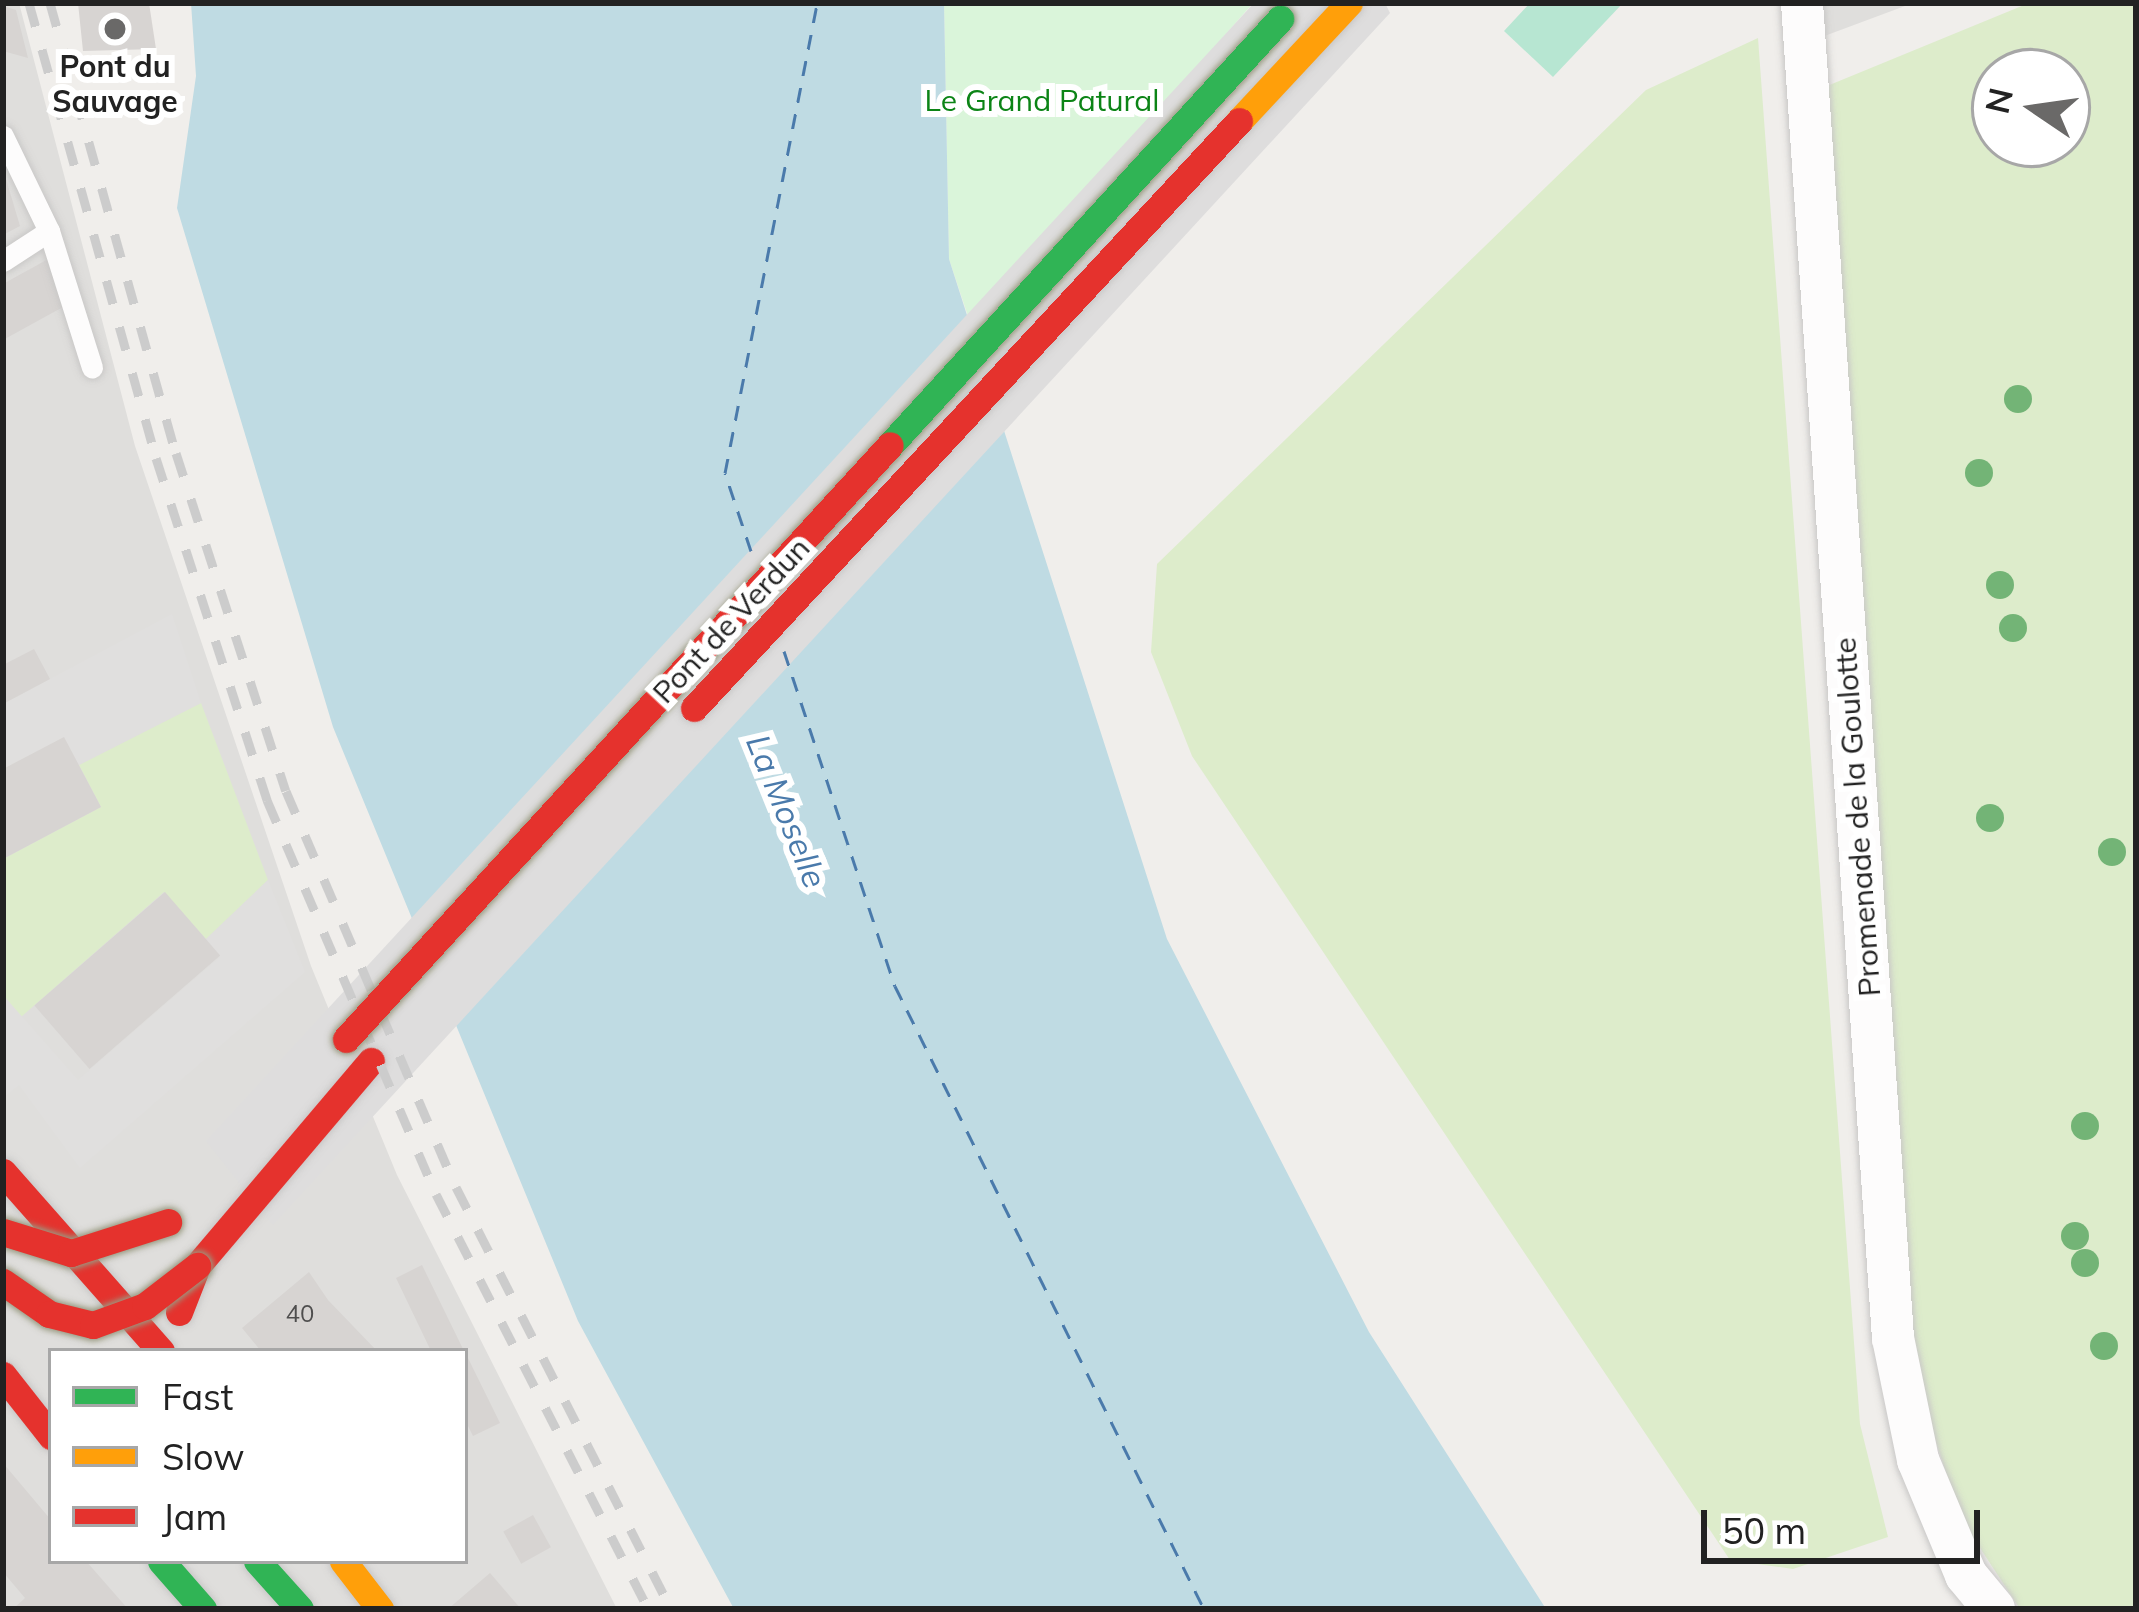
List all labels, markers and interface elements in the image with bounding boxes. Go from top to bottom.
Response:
marker: Pont du Sauvage [102,16,128,42]
place label: Pont du Sauvage [52,48,178,118]
north arrow [1971,48,2091,168]
park label: Le Grand Patural [925,82,1159,118]
text: N [1976,84,2021,117]
street label: Pont de Verdun [645,530,817,710]
street label: Promenade de la Goulotte [1826,636,1888,998]
water label: La Moselle [738,729,836,893]
house number: 40 [286,1300,314,1328]
legend [48,1348,468,1564]
text: Fast [162,1374,233,1419]
text: Slow [162,1434,245,1479]
scale bar [1707,1486,1986,1560]
text: Jam [162,1494,227,1539]
text: 50 m [1722,1508,1806,1553]

